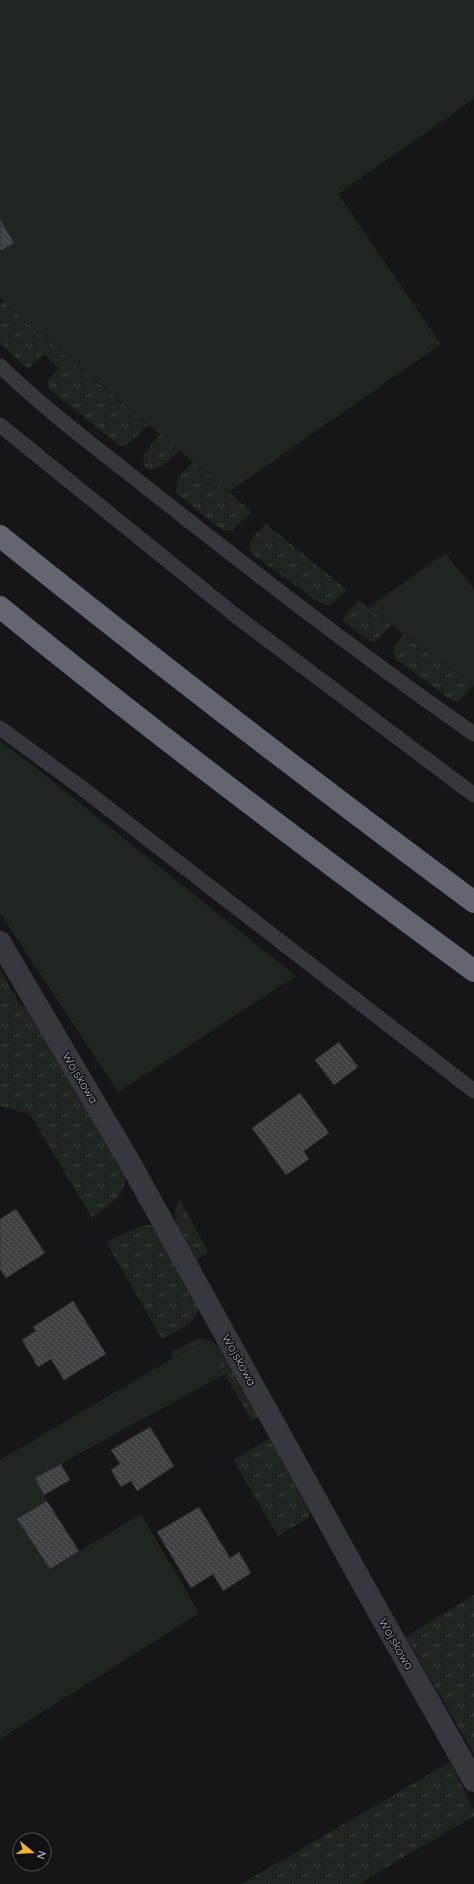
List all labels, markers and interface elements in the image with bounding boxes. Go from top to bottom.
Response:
street label: Wojskowa [59,1049,102,1106]
street label: Wojskowa [219,1331,260,1388]
street label: Wojskowa [376,1615,417,1672]
north arrow [12,1832,52,1872]
text: N [34,1849,49,1861]

